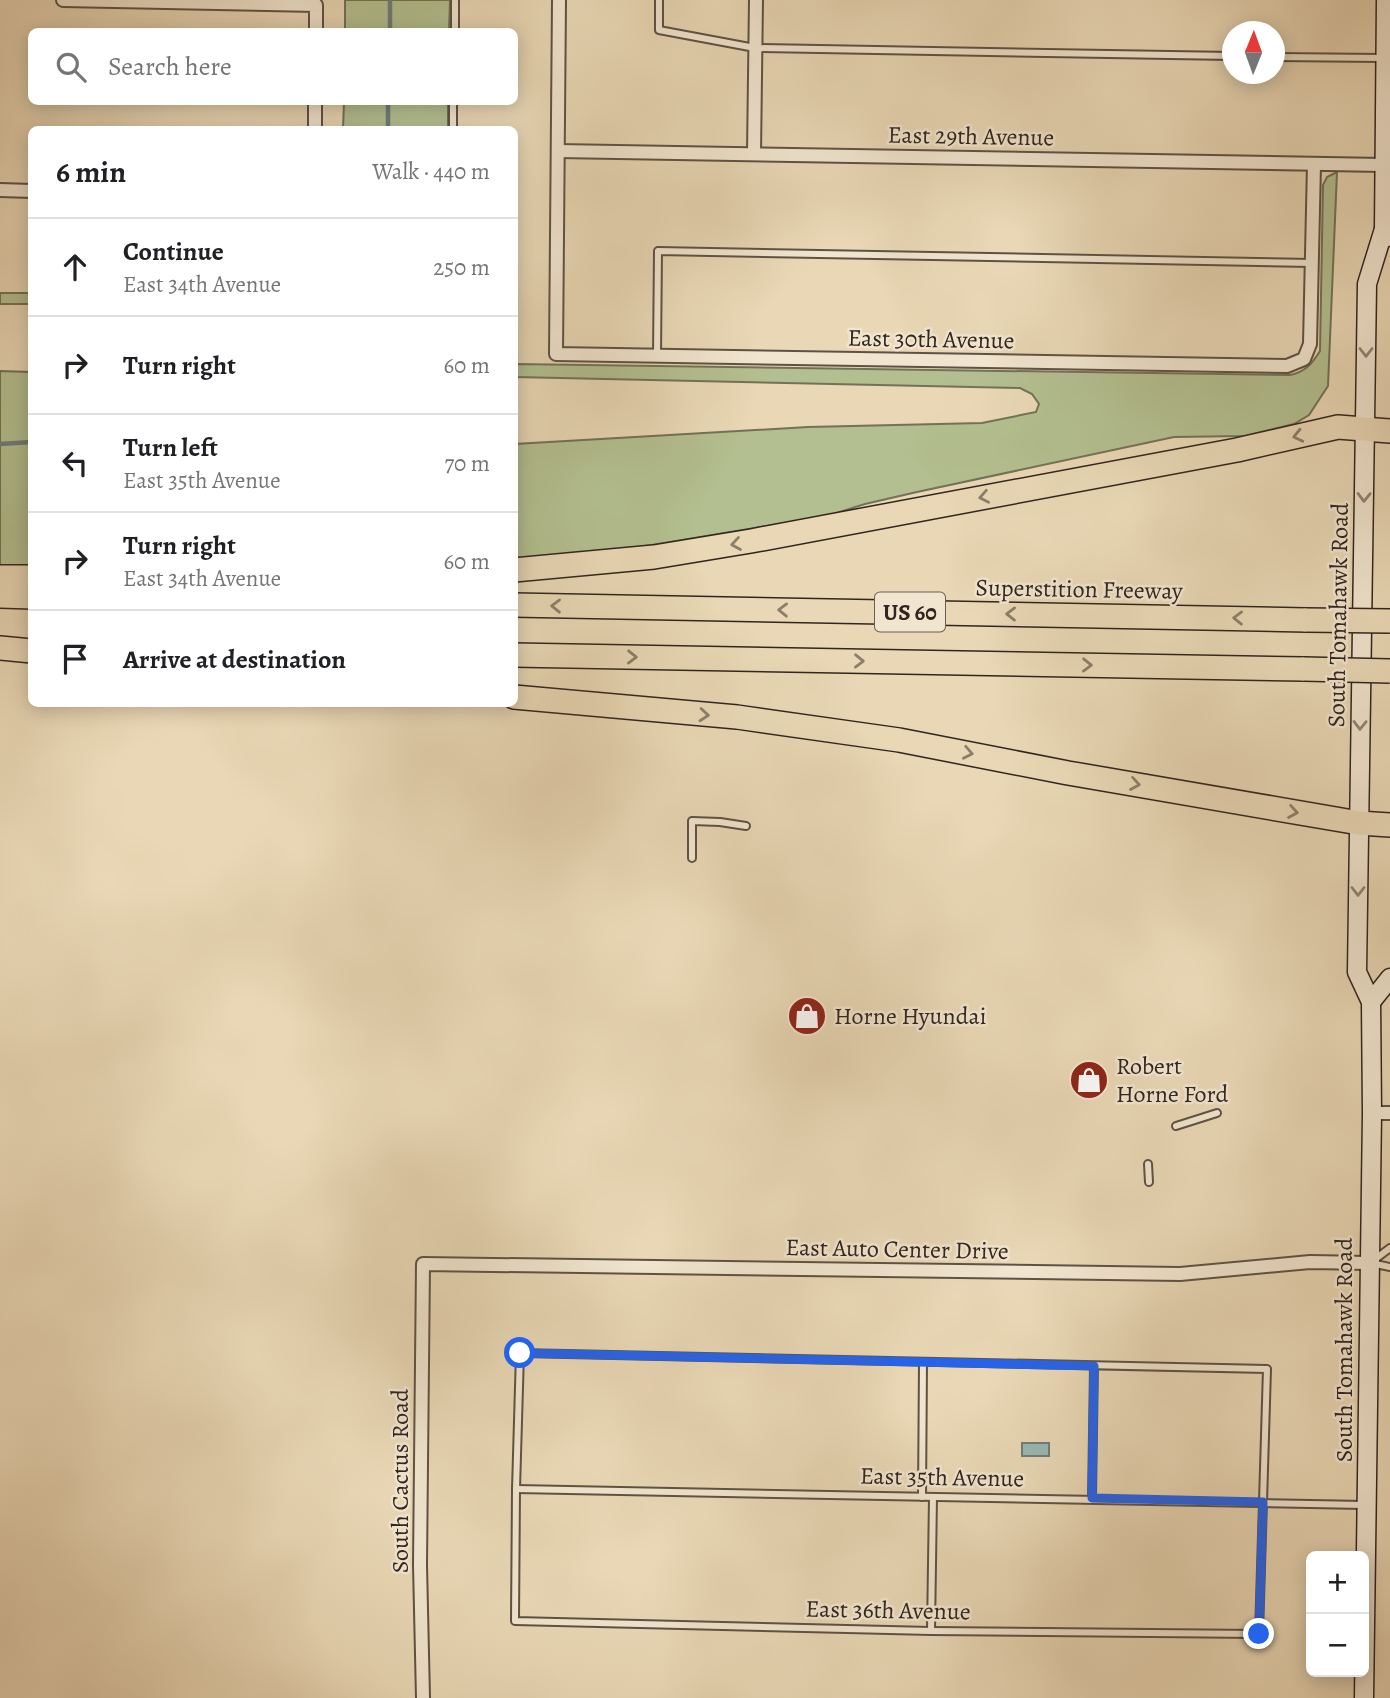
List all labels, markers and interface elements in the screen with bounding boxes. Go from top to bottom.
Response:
north arrow [1222,21,1285,84]
search box [28,28,518,105]
icon: search [52,48,90,86]
text: Search here [108,49,232,84]
street label: East 29th Avenue [887,119,1055,153]
text: 6 min [56,152,126,192]
text: Walk · 440 m [372,156,490,187]
text: Continue [123,234,224,269]
icon: ahead [56,248,94,286]
text: 250 m [433,252,490,283]
text: East 34th Avenue [123,269,281,300]
street label: East 30th Avenue [847,322,1015,356]
icon: right [56,346,94,384]
one-way arrow [1358,347,1374,358]
text: Turn right [123,348,236,383]
text: 60 m [443,350,490,381]
one-way arrow [1292,427,1304,442]
text: Turn left [123,430,218,465]
icon: left [56,444,94,482]
text: 70 m [444,448,490,479]
text: East 35th Avenue [123,465,281,496]
one-way arrow [978,488,990,503]
one-way arrow [1357,492,1372,503]
street label: South Tomahawk Road [1320,502,1356,728]
text: Turn right [123,528,236,563]
one-way arrow [731,536,742,551]
icon: right [56,542,94,580]
text: 60 m [443,546,490,577]
text: East 34th Avenue [123,563,281,594]
street label: Superstition Freeway [975,571,1183,607]
road number: US 60 [875,592,945,632]
one-way arrow [550,598,561,614]
one-way arrow [778,602,788,618]
one-way arrow [1005,606,1015,622]
one-way arrow [1232,611,1243,626]
icon: arrive [56,640,94,678]
text: Arrive at destination [123,642,346,677]
one-way arrow [627,649,637,665]
one-way arrow [854,653,865,669]
one-way arrow [1081,658,1092,673]
one-way arrow [699,707,710,722]
one-way arrow [1353,720,1368,731]
one-way arrow [962,745,974,760]
one-way arrow [1129,776,1141,791]
one-way arrow [1287,803,1299,818]
one-way arrow [1350,886,1366,897]
shop icon: Horne Hyundai [786,995,828,1037]
place label: Horne Hyundai [834,1000,986,1032]
place label: Robert Horne Ford [1116,1050,1229,1110]
shop icon: Robert Horne Ford [1068,1059,1110,1101]
street label: East Auto Center Drive [785,1231,1009,1267]
street label: South Tomahawk Road [1328,1238,1360,1462]
route start [504,1337,535,1368]
street label: South Cactus Road [384,1389,416,1573]
street label: East 35th Avenue [859,1460,1025,1494]
map controls [1306,1551,1369,1677]
button: + [1306,1551,1369,1614]
street label: East 36th Avenue [805,1593,971,1627]
button: − [1306,1614,1369,1677]
route end [1243,1618,1274,1649]

